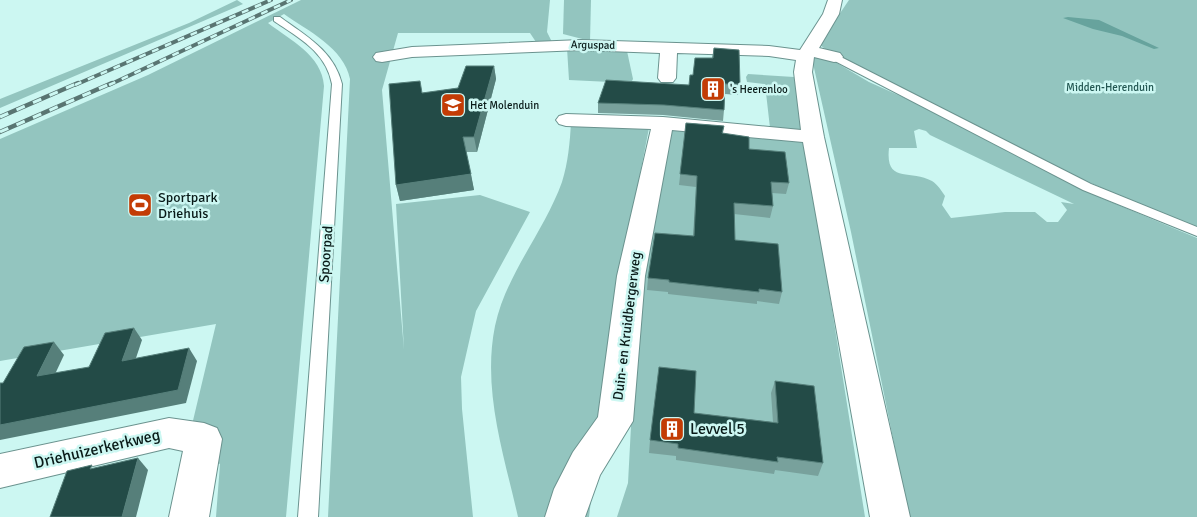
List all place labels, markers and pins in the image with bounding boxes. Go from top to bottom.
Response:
building icon: 's Heerenloo [700,76,726,102]
place label: 's Heerenloo [730,83,788,96]
school or university icon: Het Molenduin [440,92,466,118]
place label: Het Molenduin [470,99,539,112]
place label: Sportpark Driehuis [158,189,218,222]
sports icon: Sportpark Driehuis [127,192,153,218]
building icon: Levvel 5 [659,416,685,442]
place label: Levvel 5 [690,419,745,439]

